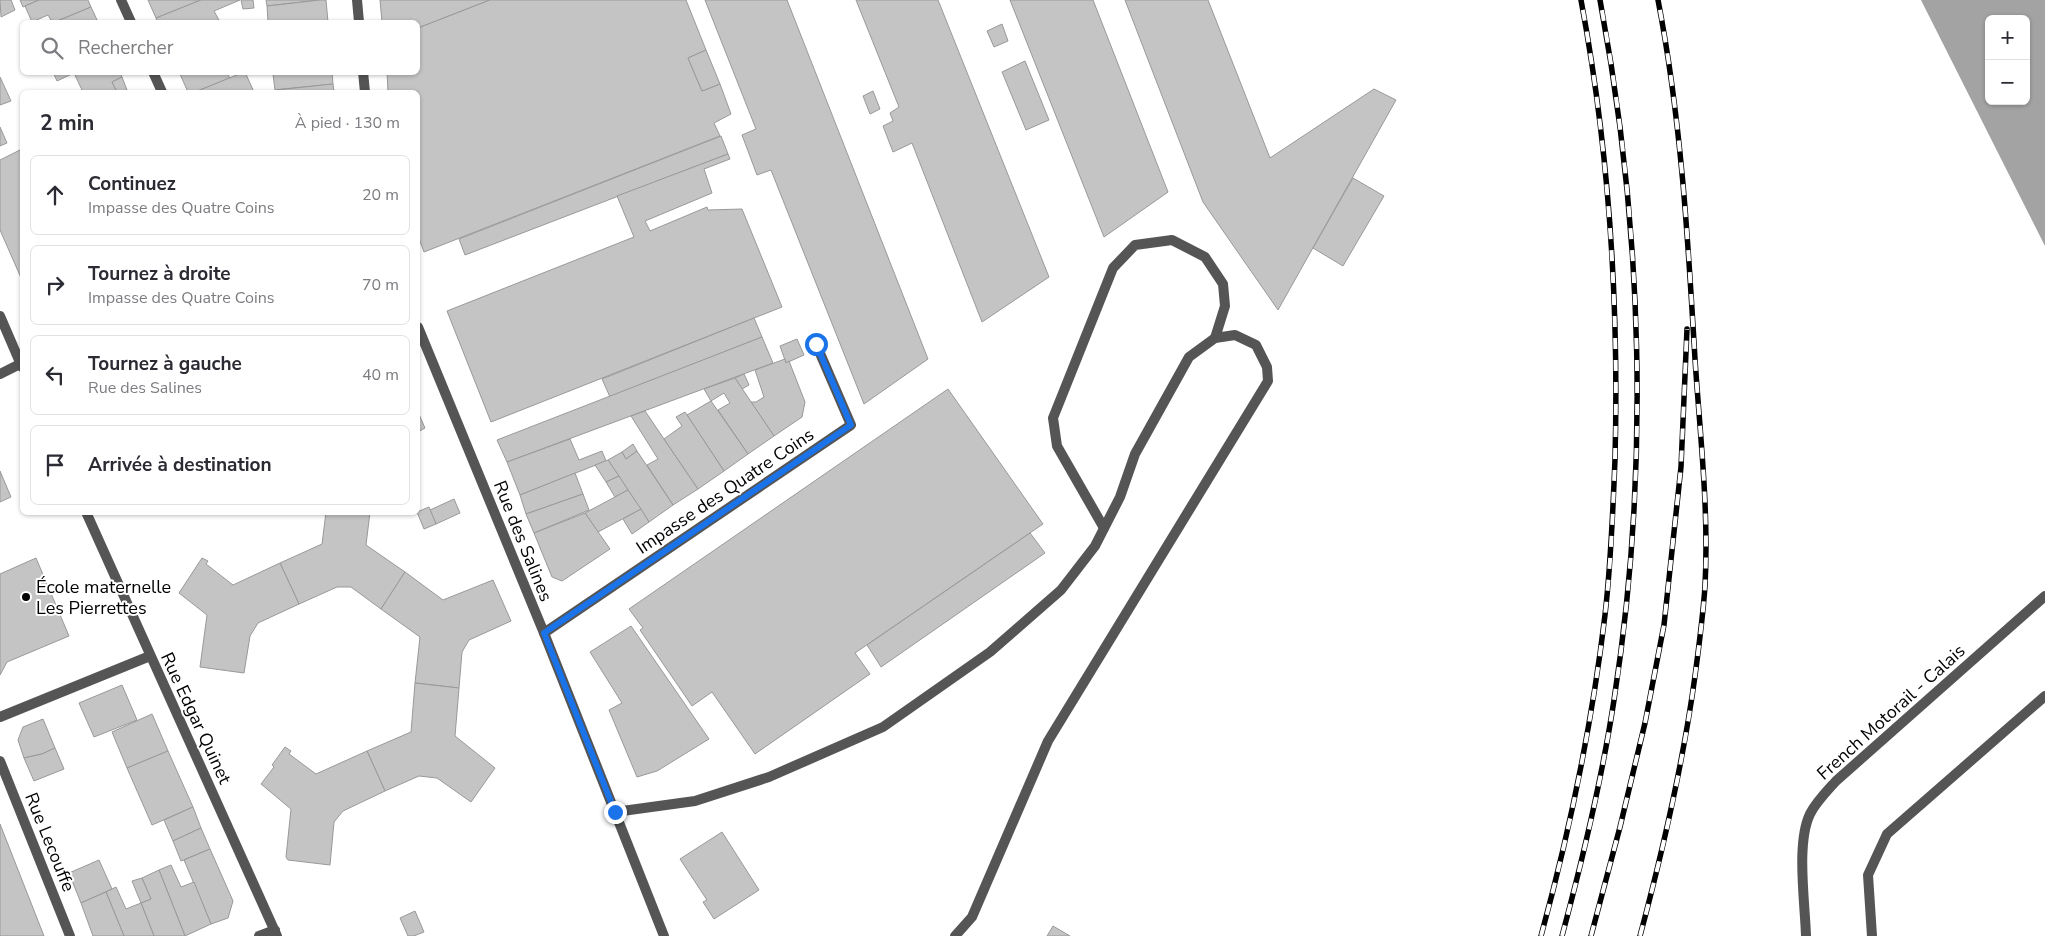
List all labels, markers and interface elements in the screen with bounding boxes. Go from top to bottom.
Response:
map controls [1985,15,2030,105]
button: + [1985,15,2030,60]
search box [20,20,420,75]
icon: search [38,34,66,62]
text: Rechercher [78,35,173,61]
button: − [1985,60,2030,105]
text: 2 min [40,109,94,137]
text: À pied · 130 m [295,112,400,134]
text: Continuez [88,171,176,197]
icon: ahead [41,181,69,209]
text: 20 m [362,184,399,206]
text: Impasse des Quatre Coins [88,197,274,219]
text: Tournez à droite [88,261,231,287]
icon: right [41,271,69,299]
text: 70 m [362,274,399,296]
text: Impasse des Quatre Coins [88,287,274,309]
route start [805,333,828,356]
text: Tournez à gauche [88,351,242,377]
icon: left [41,361,69,389]
text: 40 m [362,364,399,386]
text: Rue des Salines [88,377,202,399]
street label: Impasse des Quatre Coins [631,422,819,560]
icon: arrive [41,451,69,479]
text: Arrivée à destination [88,452,272,478]
street label: Rue des Salines [488,477,558,605]
place label: École maternelle Les Pierrettes [36,575,171,620]
marker: École maternelle Les Pierrettes [20,591,32,603]
street label: French Motorail - Calais [1812,639,1970,785]
street label: Rue Edgar Quinet [155,648,237,788]
street label: Rue Lecouffe [19,789,81,895]
route end [604,801,627,824]

